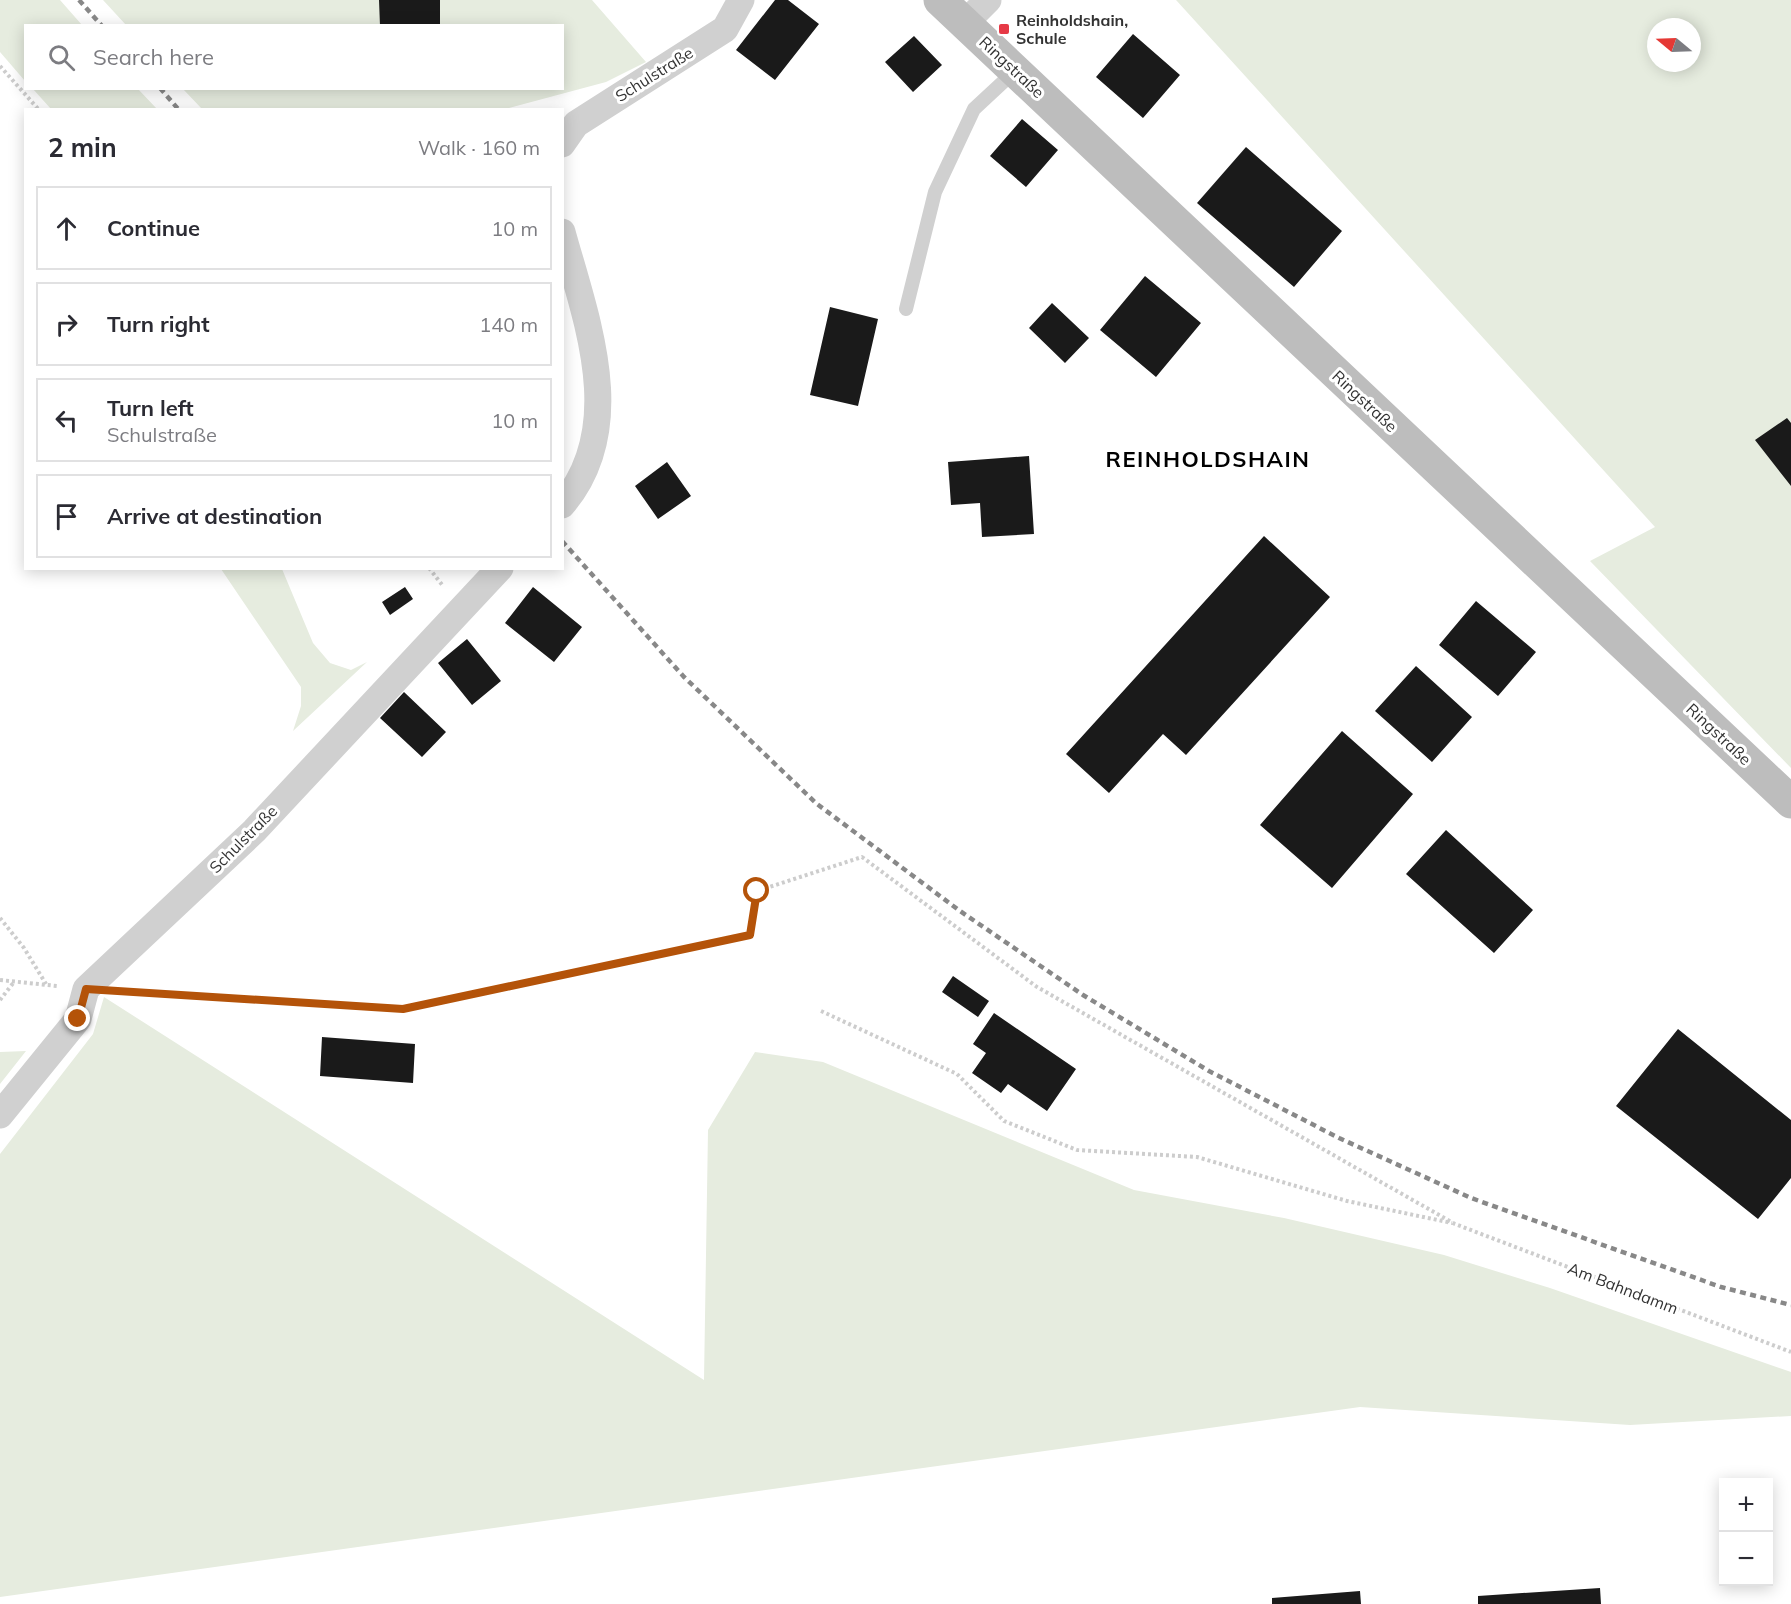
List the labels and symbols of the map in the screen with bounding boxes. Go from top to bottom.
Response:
place label: Reinholdshain, Schule [1016,10,1128,48]
north arrow [1647,18,1701,72]
marker: Reinholdshain, Schule [997,22,1011,36]
street label: Ringstraße [975,32,1049,102]
street label: Schulstraße [611,42,697,106]
street label: Ringstraße [1328,366,1402,436]
district label: REINHOLDSHAIN [1106,445,1310,473]
street label: Ringstraße [1682,699,1756,769]
street label: Schulstraße [205,801,281,877]
route start [743,877,769,903]
route end [64,1005,90,1031]
street label: Am Bahndamm [1565,1258,1681,1318]

